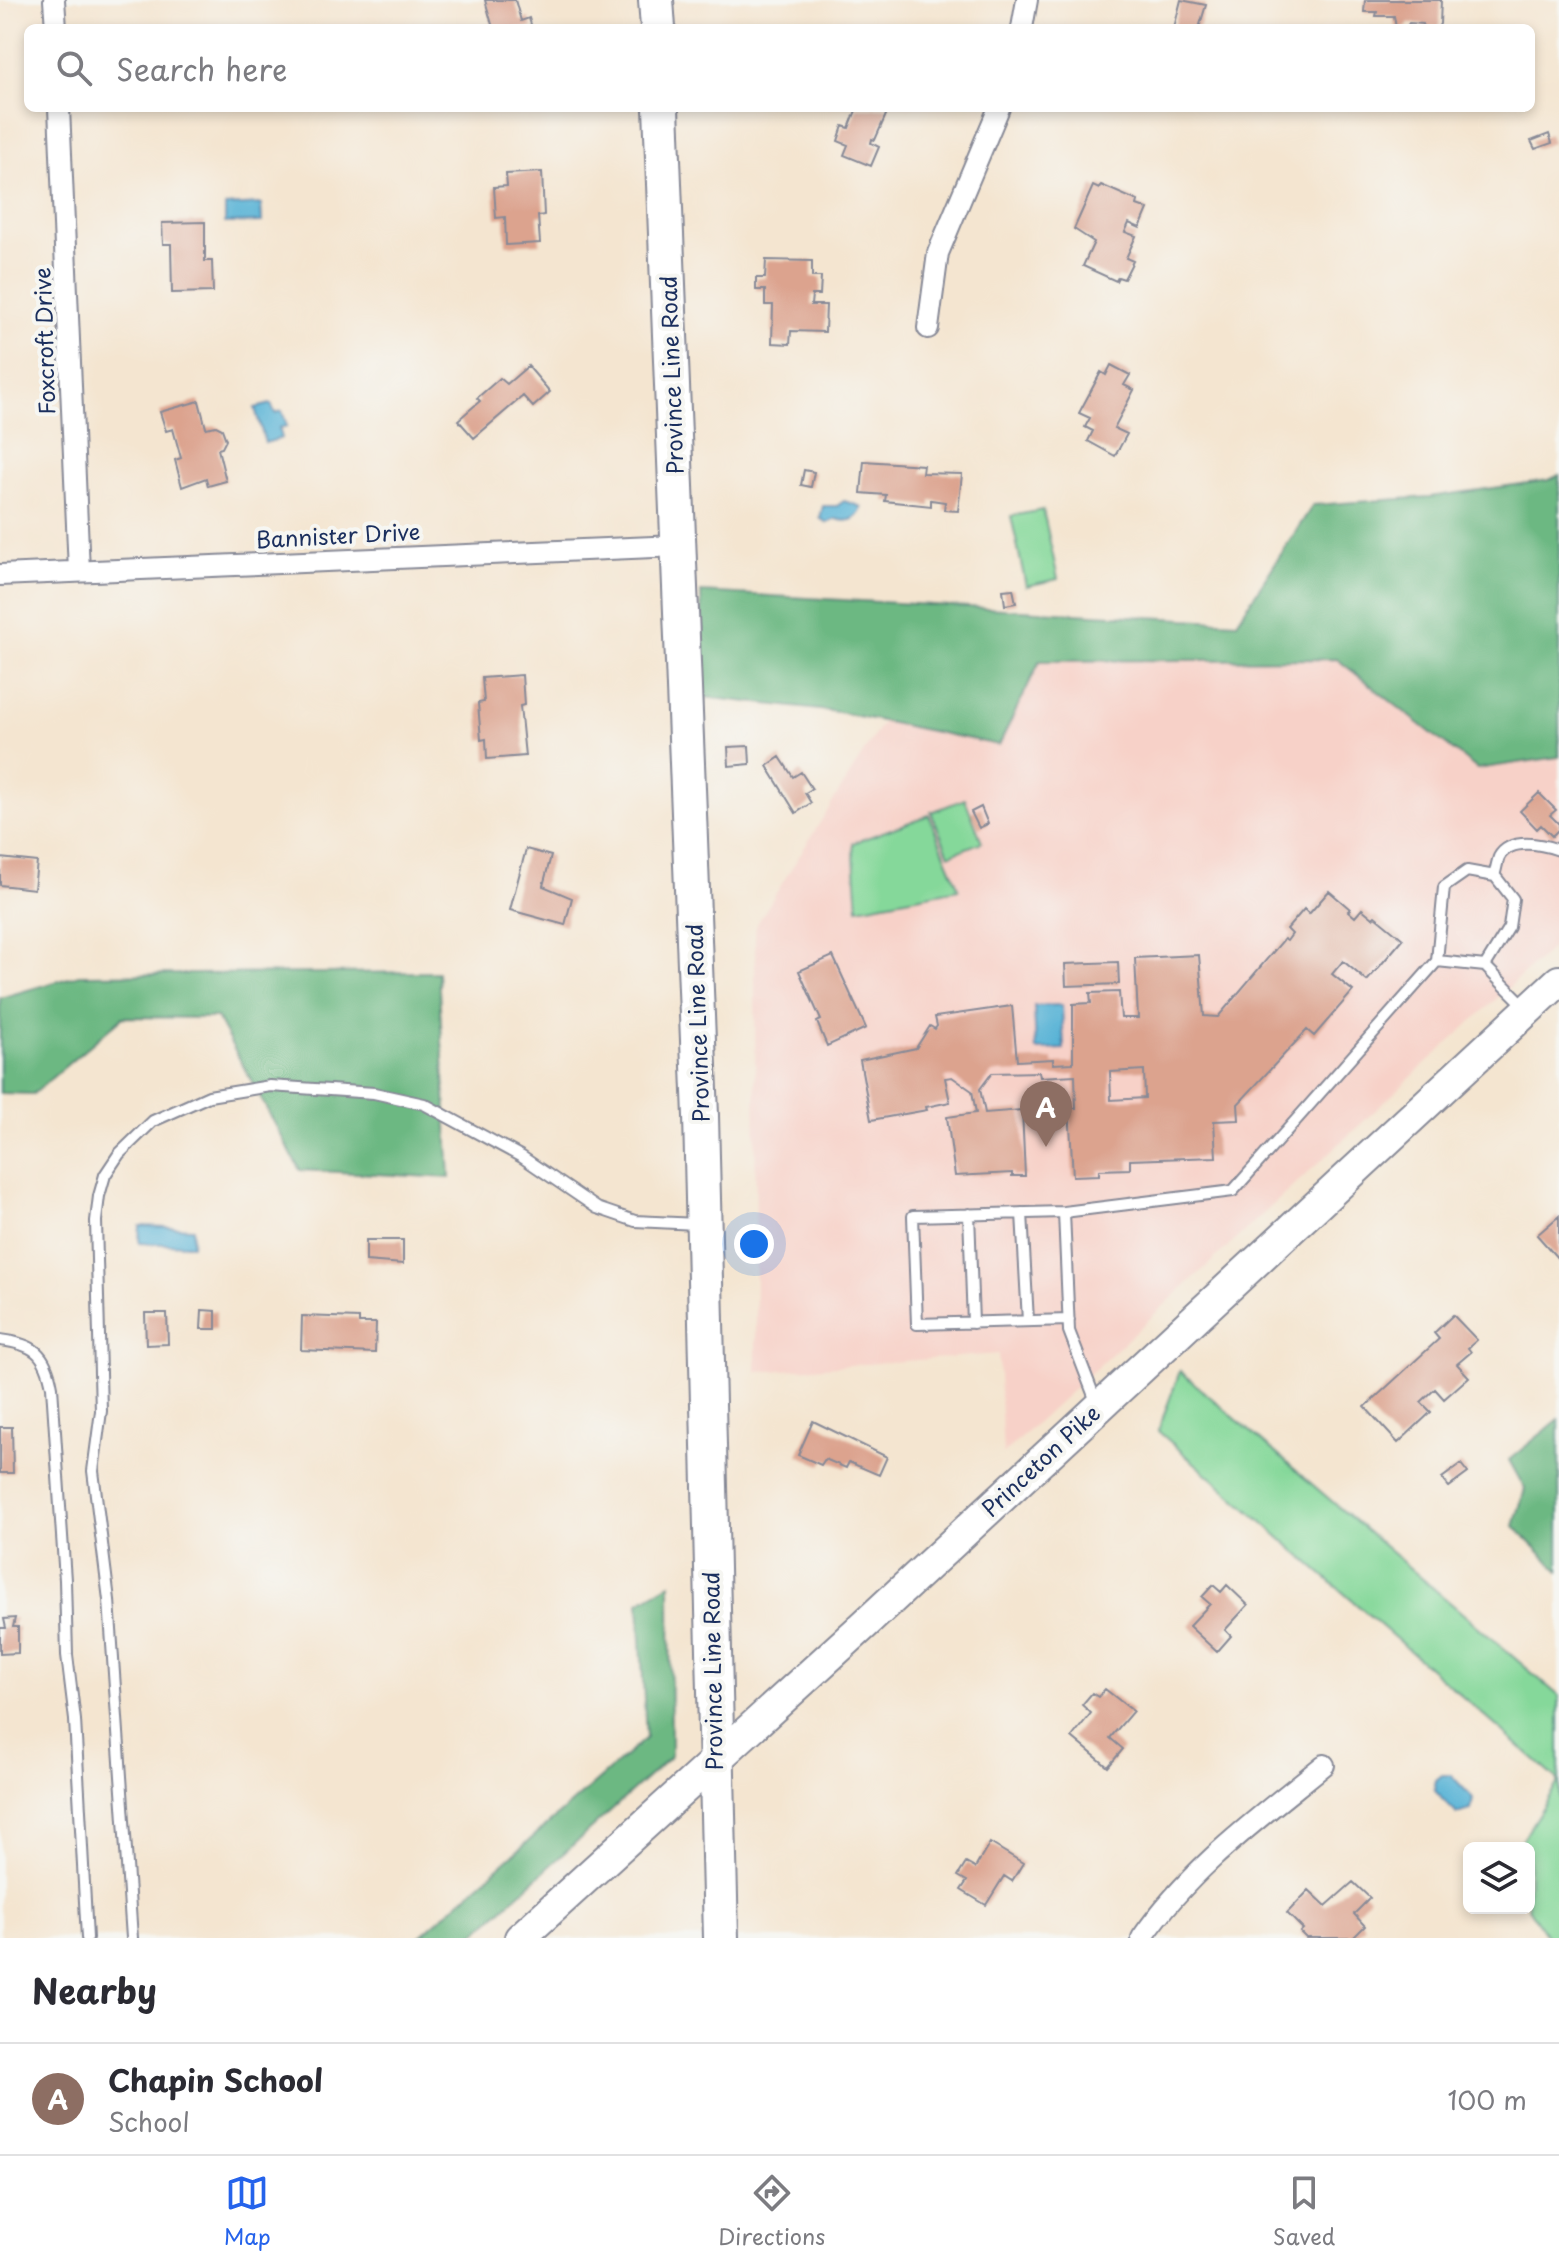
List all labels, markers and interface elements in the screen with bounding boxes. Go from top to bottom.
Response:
search box [24,24,1535,112]
icon: search [52,46,96,90]
text: Search here [116,46,288,91]
street label: Foxcroft Drive [24,267,63,415]
street label: Province Line Road [651,275,690,475]
street label: Bannister Drive [255,514,421,555]
street label: Province Line Road [677,923,716,1123]
pin: A [1020,1081,1072,1147]
your location [734,1224,774,1264]
street label: Princeton Pike [974,1396,1106,1523]
street label: Province Line Road [693,1571,730,1771]
map controls [1463,1842,1535,1914]
button: layers [1463,1842,1535,1914]
text: Nearby [32,1964,157,2016]
text: Chapin School [108,2057,323,2102]
text: A [48,2080,68,2119]
text: 100 m [1447,2080,1527,2119]
text: School [108,2102,190,2141]
tab: Map [224,2171,271,2252]
tab: Directions [718,2171,825,2252]
tab: Saved [1273,2171,1335,2252]

